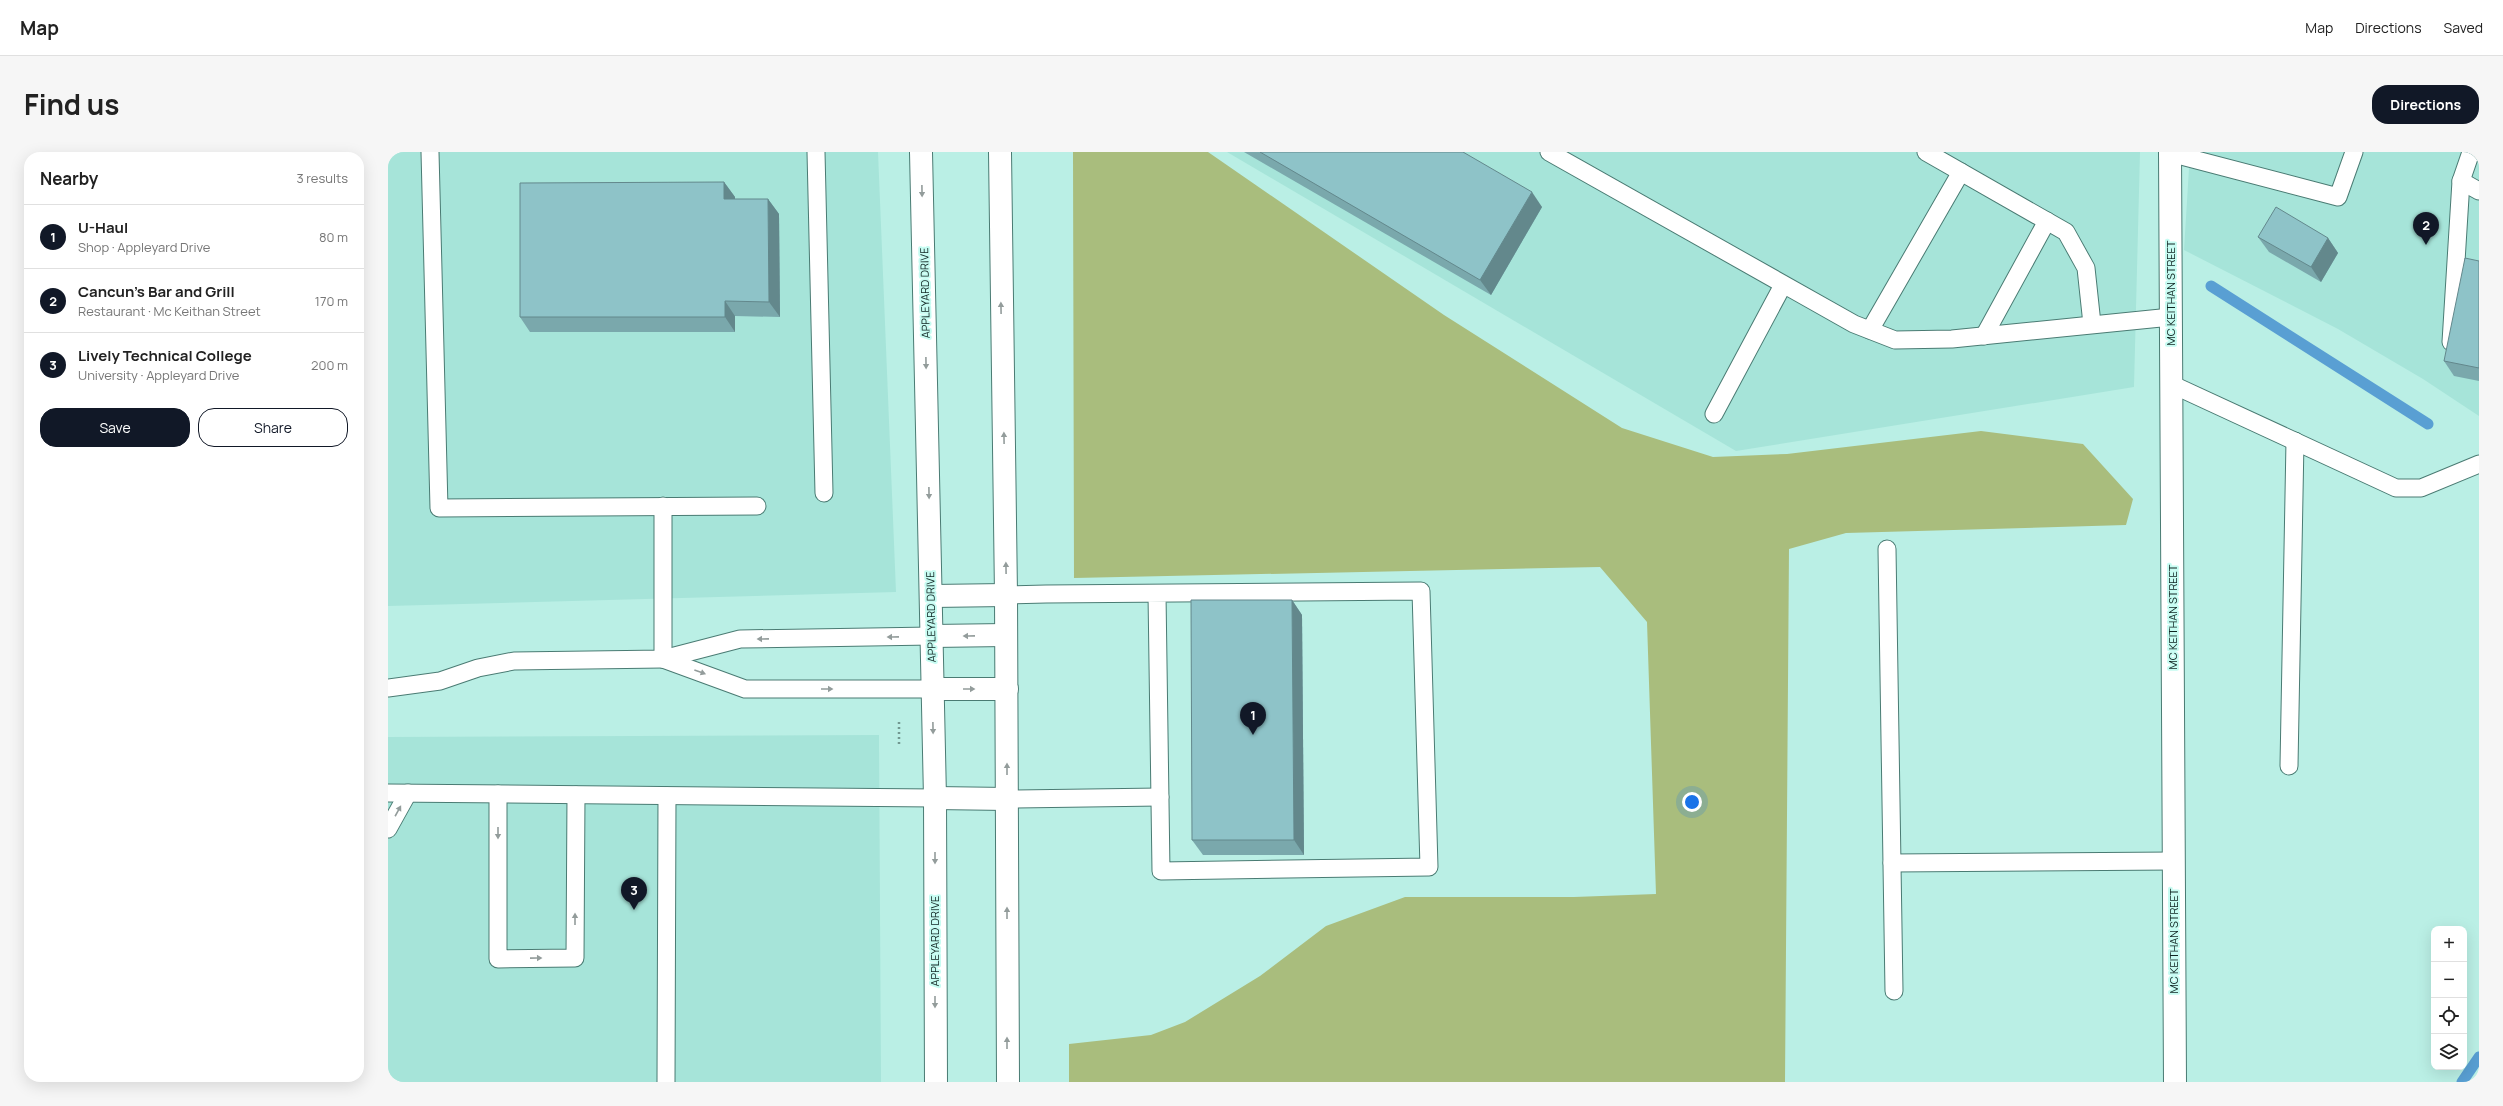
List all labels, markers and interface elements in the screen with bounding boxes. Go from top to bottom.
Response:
text: Map [20,15,59,41]
text: Map [2305,18,2333,37]
text: Directions [2355,18,2422,37]
text: Saved [2444,18,2483,37]
text: Find us [24,85,119,123]
button: Directions [2372,85,2479,124]
text: Nearby [40,167,98,190]
text: 3 results [296,169,348,187]
one-way arrow [919,185,926,197]
pin: 2 [2413,212,2439,245]
text: U-Haul [78,217,128,238]
text: 1 [50,228,56,246]
text: 80 m [319,228,348,246]
text: Shop · Appleyard Drive [78,238,210,256]
street label: MC KEITHAN STREET [2163,240,2178,345]
street label: APPLEYARD DRIVE [916,247,933,339]
text: Cancun's Bar and Grill [78,281,235,302]
text: 2 [49,292,57,310]
text: 170 m [315,292,348,310]
text: Restaurant · Mc Keithan Street [78,302,261,320]
one-way arrow [998,302,1005,314]
text: Lively Technical College [78,345,252,366]
text: 3 [49,356,57,374]
text: 200 m [311,356,348,374]
one-way arrow [923,357,929,370]
text: University · Appleyard Drive [78,366,239,384]
button: Save [40,408,190,447]
button: Share [198,408,348,447]
one-way arrow [1000,432,1007,444]
one-way arrow [926,487,932,500]
one-way arrow [1003,561,1009,574]
street label: MC KEITHAN STREET [2165,564,2180,669]
street label: APPLEYARD DRIVE [922,571,939,663]
one-way arrow [962,633,975,639]
one-way arrow [886,634,899,640]
one-way arrow [756,636,769,642]
one-way arrow [695,670,707,676]
one-way arrow [821,686,834,692]
one-way arrow [963,686,976,692]
pin: 1 [1240,702,1266,735]
one-way arrow [930,722,936,735]
one-way arrow [1004,762,1010,775]
your location [1682,792,1702,812]
one-way arrow [395,806,401,817]
one-way arrow [495,827,501,840]
one-way arrow [932,852,938,865]
pin: 3 [621,877,647,910]
street label: MC KEITHAN STREET [2166,888,2181,993]
street label: APPLEYARD DRIVE [927,896,942,986]
one-way arrow [1004,906,1010,919]
one-way arrow [572,912,578,925]
map controls [2431,926,2467,1070]
button: + [2431,926,2467,962]
one-way arrow [530,955,543,961]
button: − [2431,962,2467,998]
one-way arrow [932,996,938,1009]
button: locate [2431,998,2467,1034]
button: layers [2431,1034,2467,1070]
one-way arrow [1004,1036,1010,1049]

